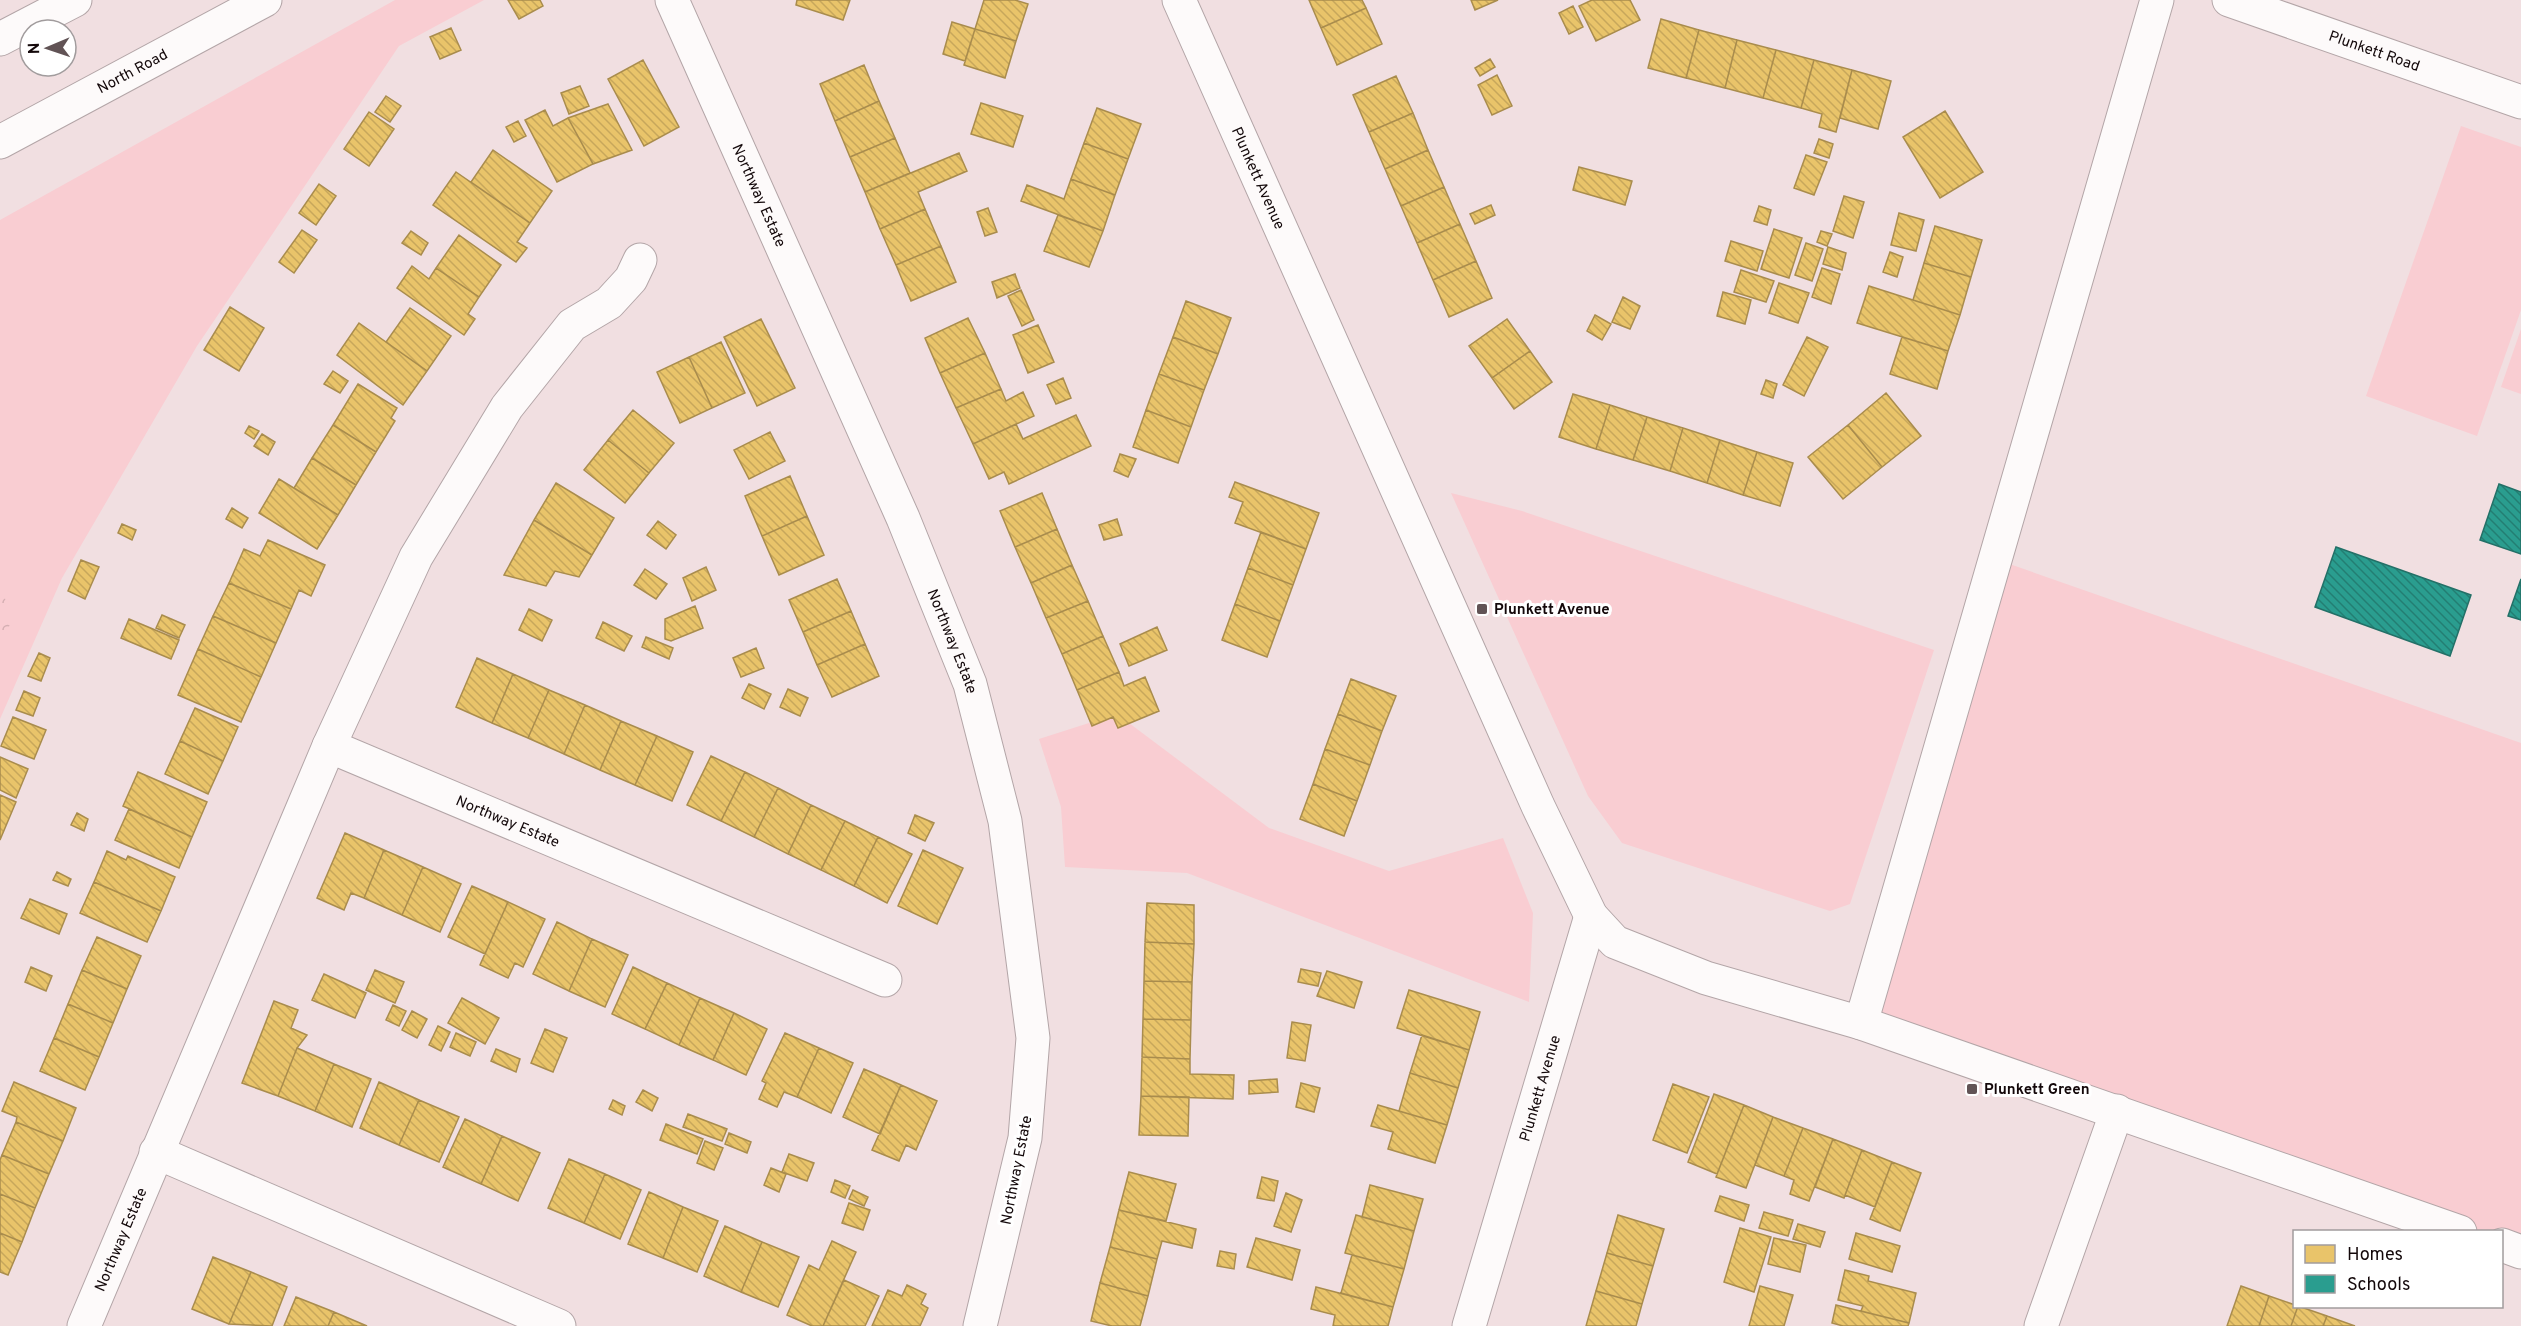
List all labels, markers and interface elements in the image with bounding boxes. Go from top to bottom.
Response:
north arrow [18,18,78,78]
street label: Plunkett Road [2326,28,2422,77]
text: N [25,42,45,55]
street label: North Road [94,46,171,99]
street label: Plunkett Avenue [1226,125,1288,233]
street label: Northway Estate [727,141,789,251]
street label: Northway Estate [922,587,980,696]
place label: Plunkett Avenue [1494,601,1610,620]
marker: Plunkett Avenue [1475,602,1489,616]
street label: Northway Estate [452,792,562,853]
street label: Plunkett Avenue [1516,1033,1566,1144]
place label: Plunkett Green [1984,1081,2090,1100]
marker: Plunkett Green [1965,1082,1979,1096]
street label: Northway Estate [998,1114,1037,1227]
street label: Northway Estate [92,1185,152,1295]
legend [2293,1230,2503,1308]
text: Homes [2347,1244,2403,1267]
text: Schools [2347,1274,2410,1297]

